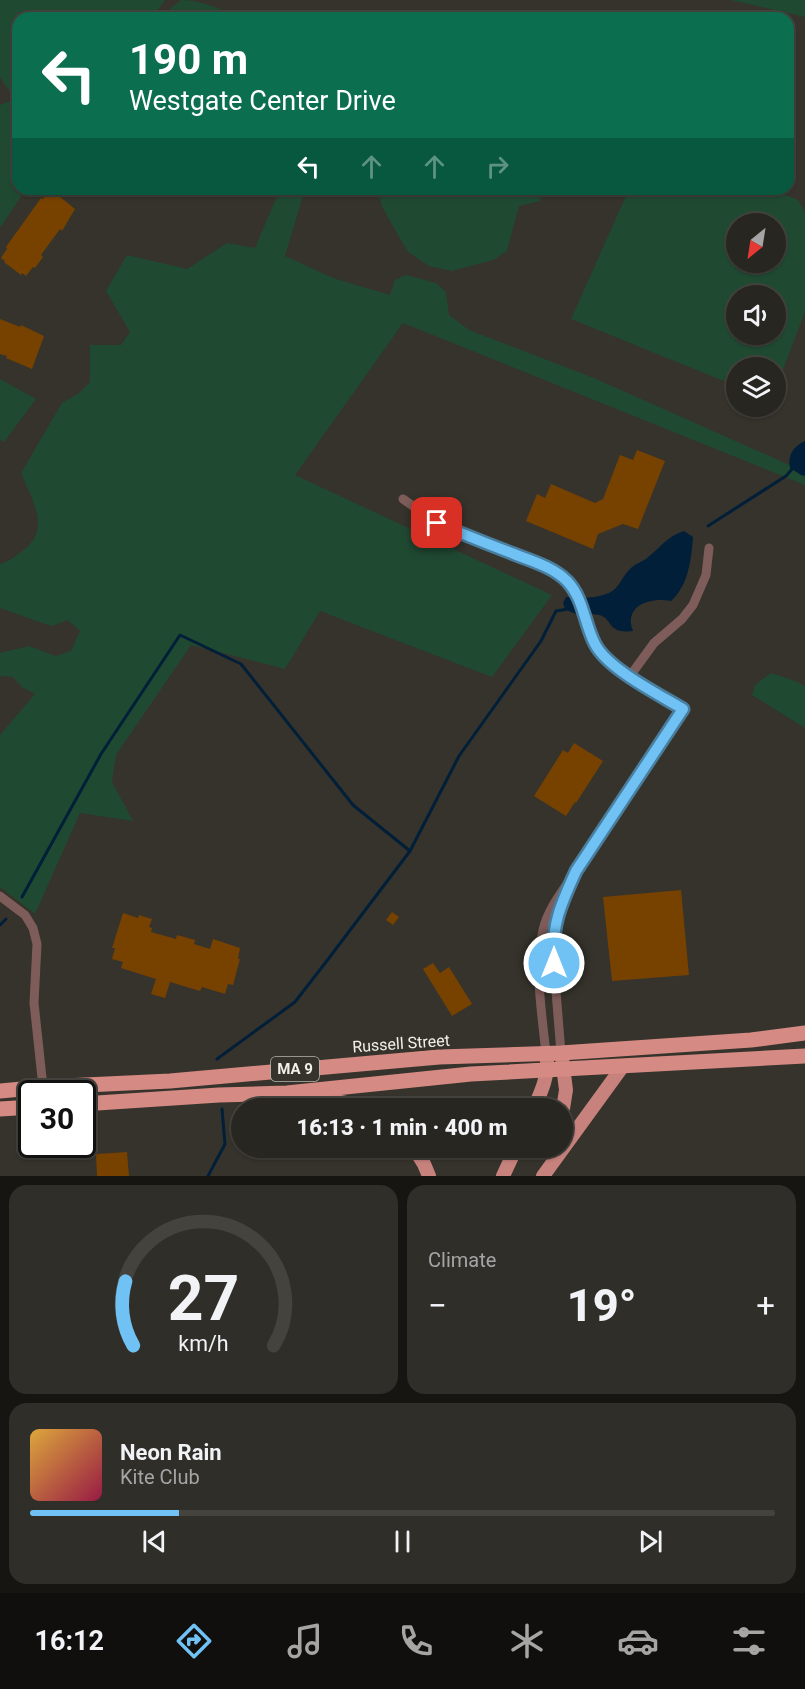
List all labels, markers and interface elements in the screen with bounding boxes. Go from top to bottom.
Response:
text: 190 m [129,35,248,84]
icon: left [30,36,108,114]
text: Westgate Center Drive [129,85,396,117]
icon: left [292,150,325,183]
icon: ahead [355,150,388,183]
icon: ahead [418,150,451,183]
icon: right [481,150,514,183]
north arrow [726,213,786,273]
map controls [726,213,786,417]
button: sound [726,285,786,345]
button: layers [726,357,786,417]
pin [411,497,462,548]
icon: arrive [420,506,453,539]
position arrow [522,931,586,995]
street label: Russell Street [352,1031,450,1056]
road number: MA 9 [271,1057,319,1081]
speed limit sign: 30 [18,1080,96,1158]
text: 16:13 · 1 min · 400 m [297,1115,507,1140]
text: Climate [428,1248,496,1272]
text: 27 [168,1262,239,1335]
text: 19° [567,1279,636,1332]
text: − [428,1286,447,1325]
text: + [756,1286,775,1325]
text: km/h [178,1332,229,1357]
text: Neon Rain [120,1440,222,1465]
text: Kite Club [120,1465,200,1489]
icon: previous [138,1525,171,1558]
icon: pause [386,1525,419,1558]
icon: next [634,1525,667,1558]
icon: directions [173,1620,215,1662]
icon: music [284,1620,326,1662]
icon: phone [395,1620,437,1662]
icon: climate [506,1620,548,1662]
icon: car [617,1620,659,1662]
icon: filters [728,1620,770,1662]
text: 16:12 [35,1625,104,1657]

